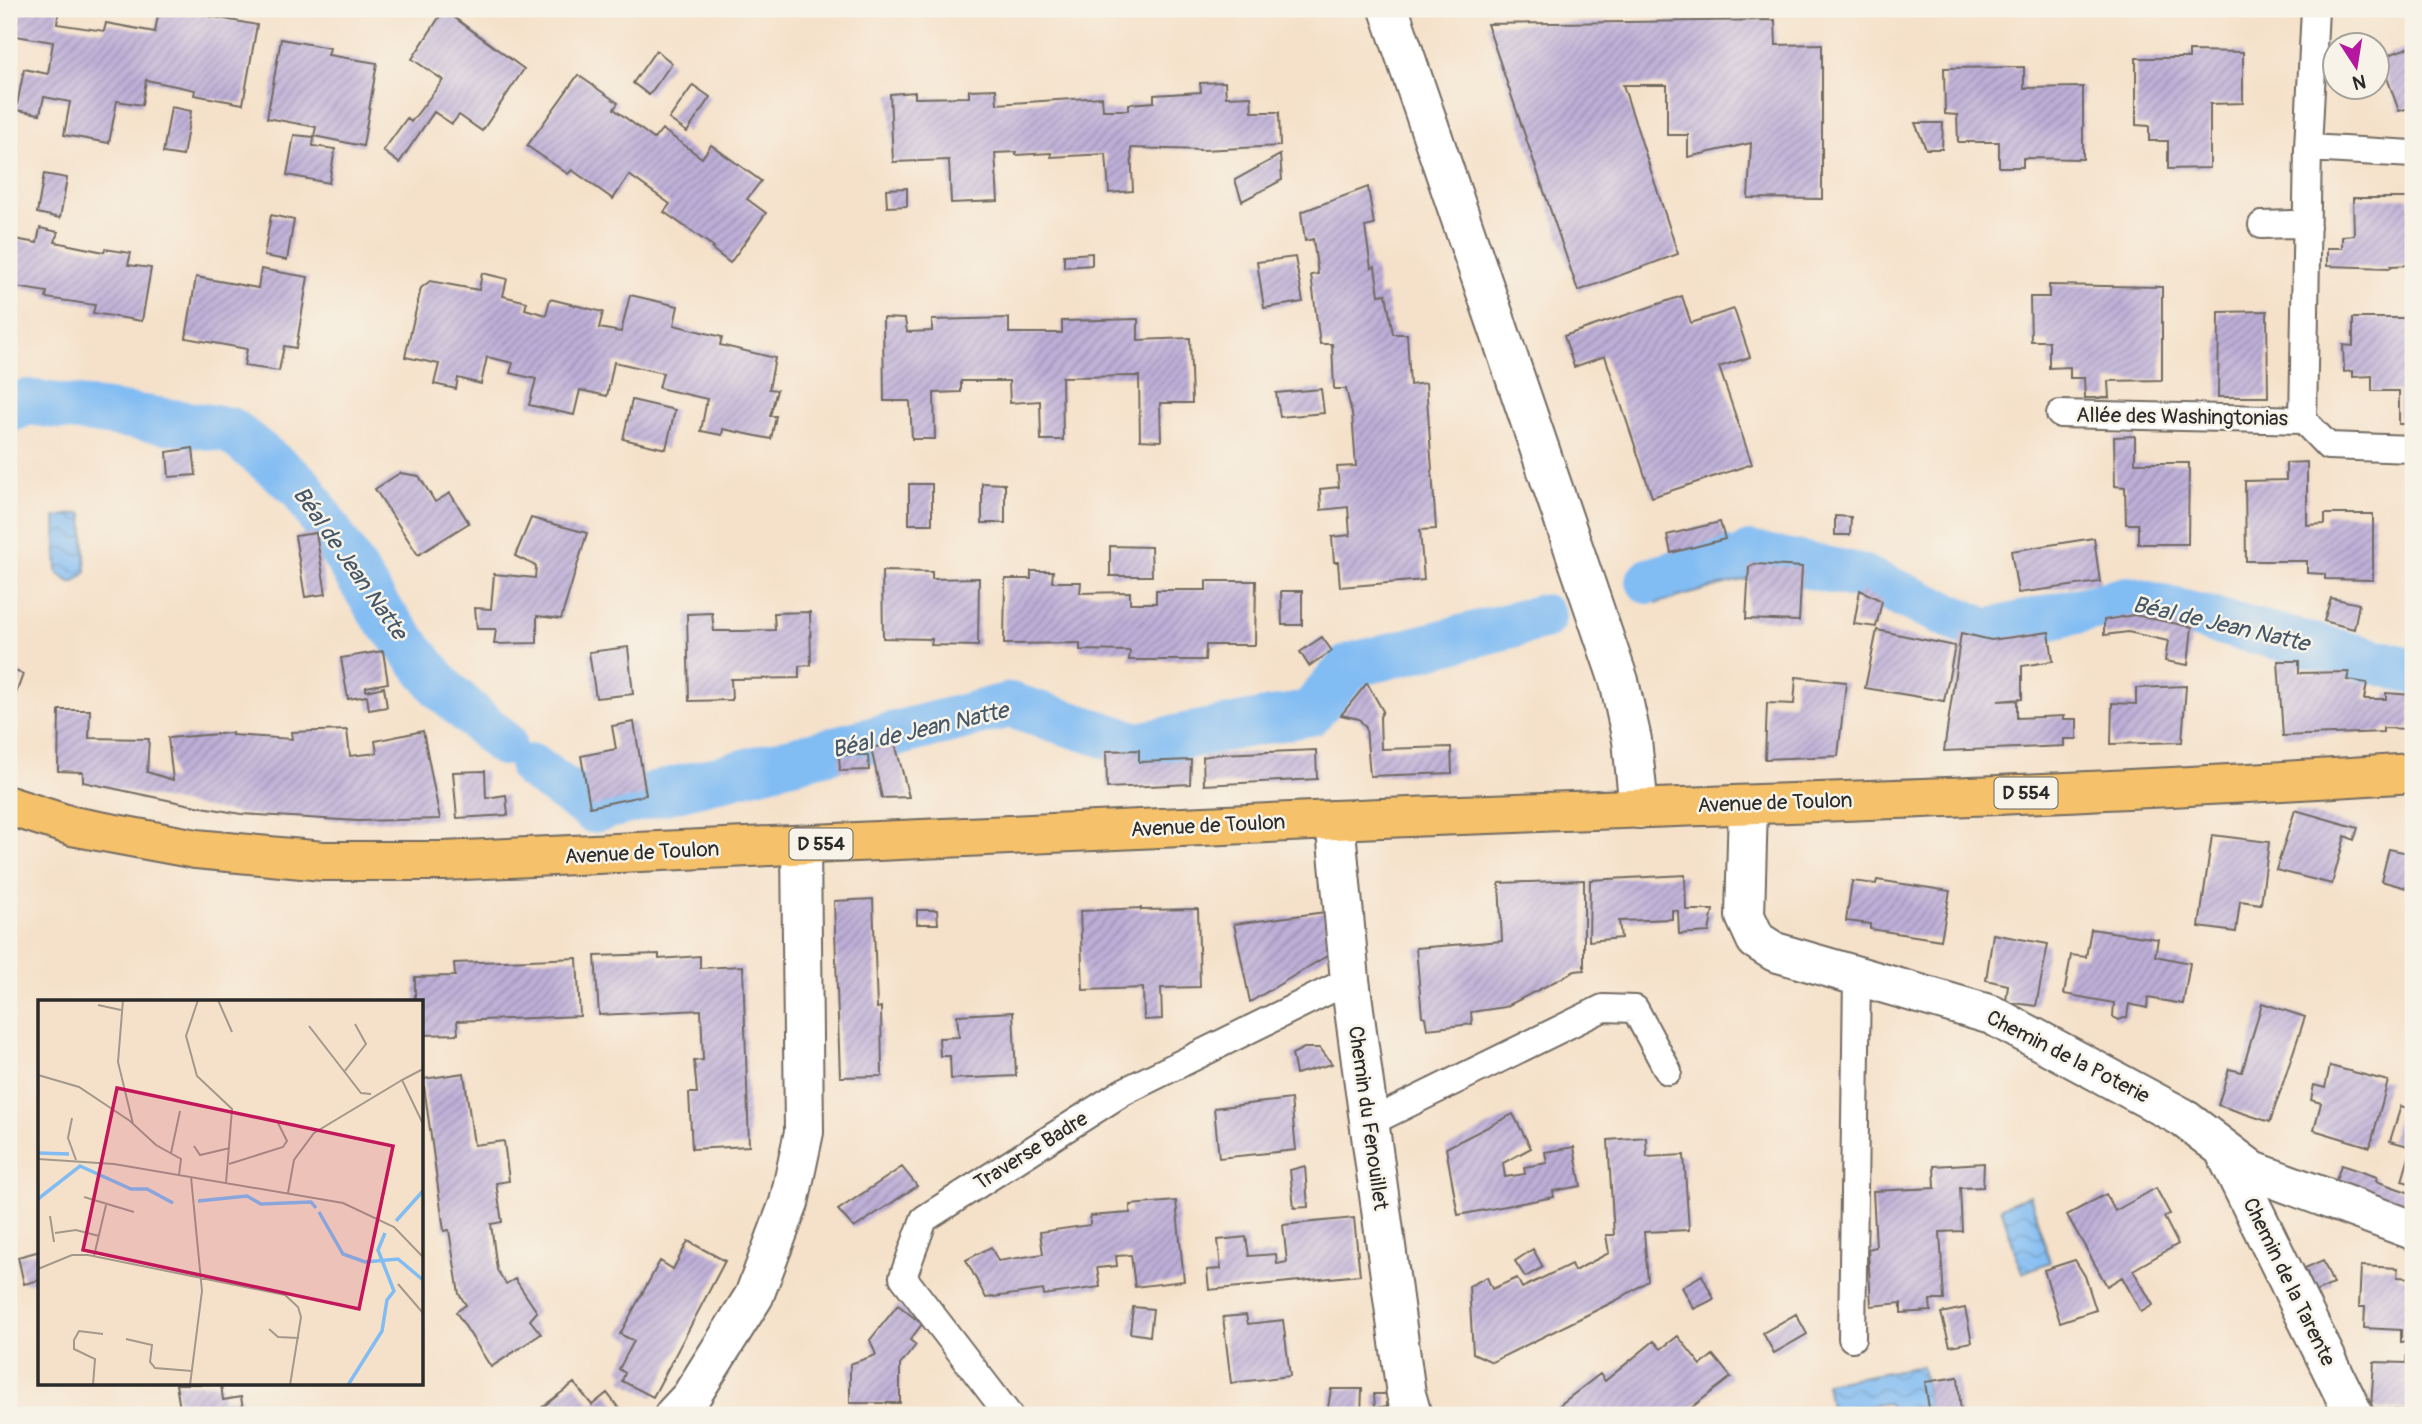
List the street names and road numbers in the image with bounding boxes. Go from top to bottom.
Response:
street label: Allée des Washingtonias [2076,402,2289,432]
road number: D 554 [1994,778,2058,808]
street label: Avenue de Toulon [1697,787,1853,819]
street label: Avenue de Toulon [1130,808,1286,844]
road number: D 554 [790,828,852,860]
street label: Avenue de Toulon [564,835,720,871]
street label: Chemin de la Poterie [1982,1004,2155,1110]
street label: Chemin du Fenouillet [1342,1024,1394,1212]
street label: Traverse Badre [969,1105,1094,1197]
street label: Chemin de la Tarente [2237,1193,2342,1371]

